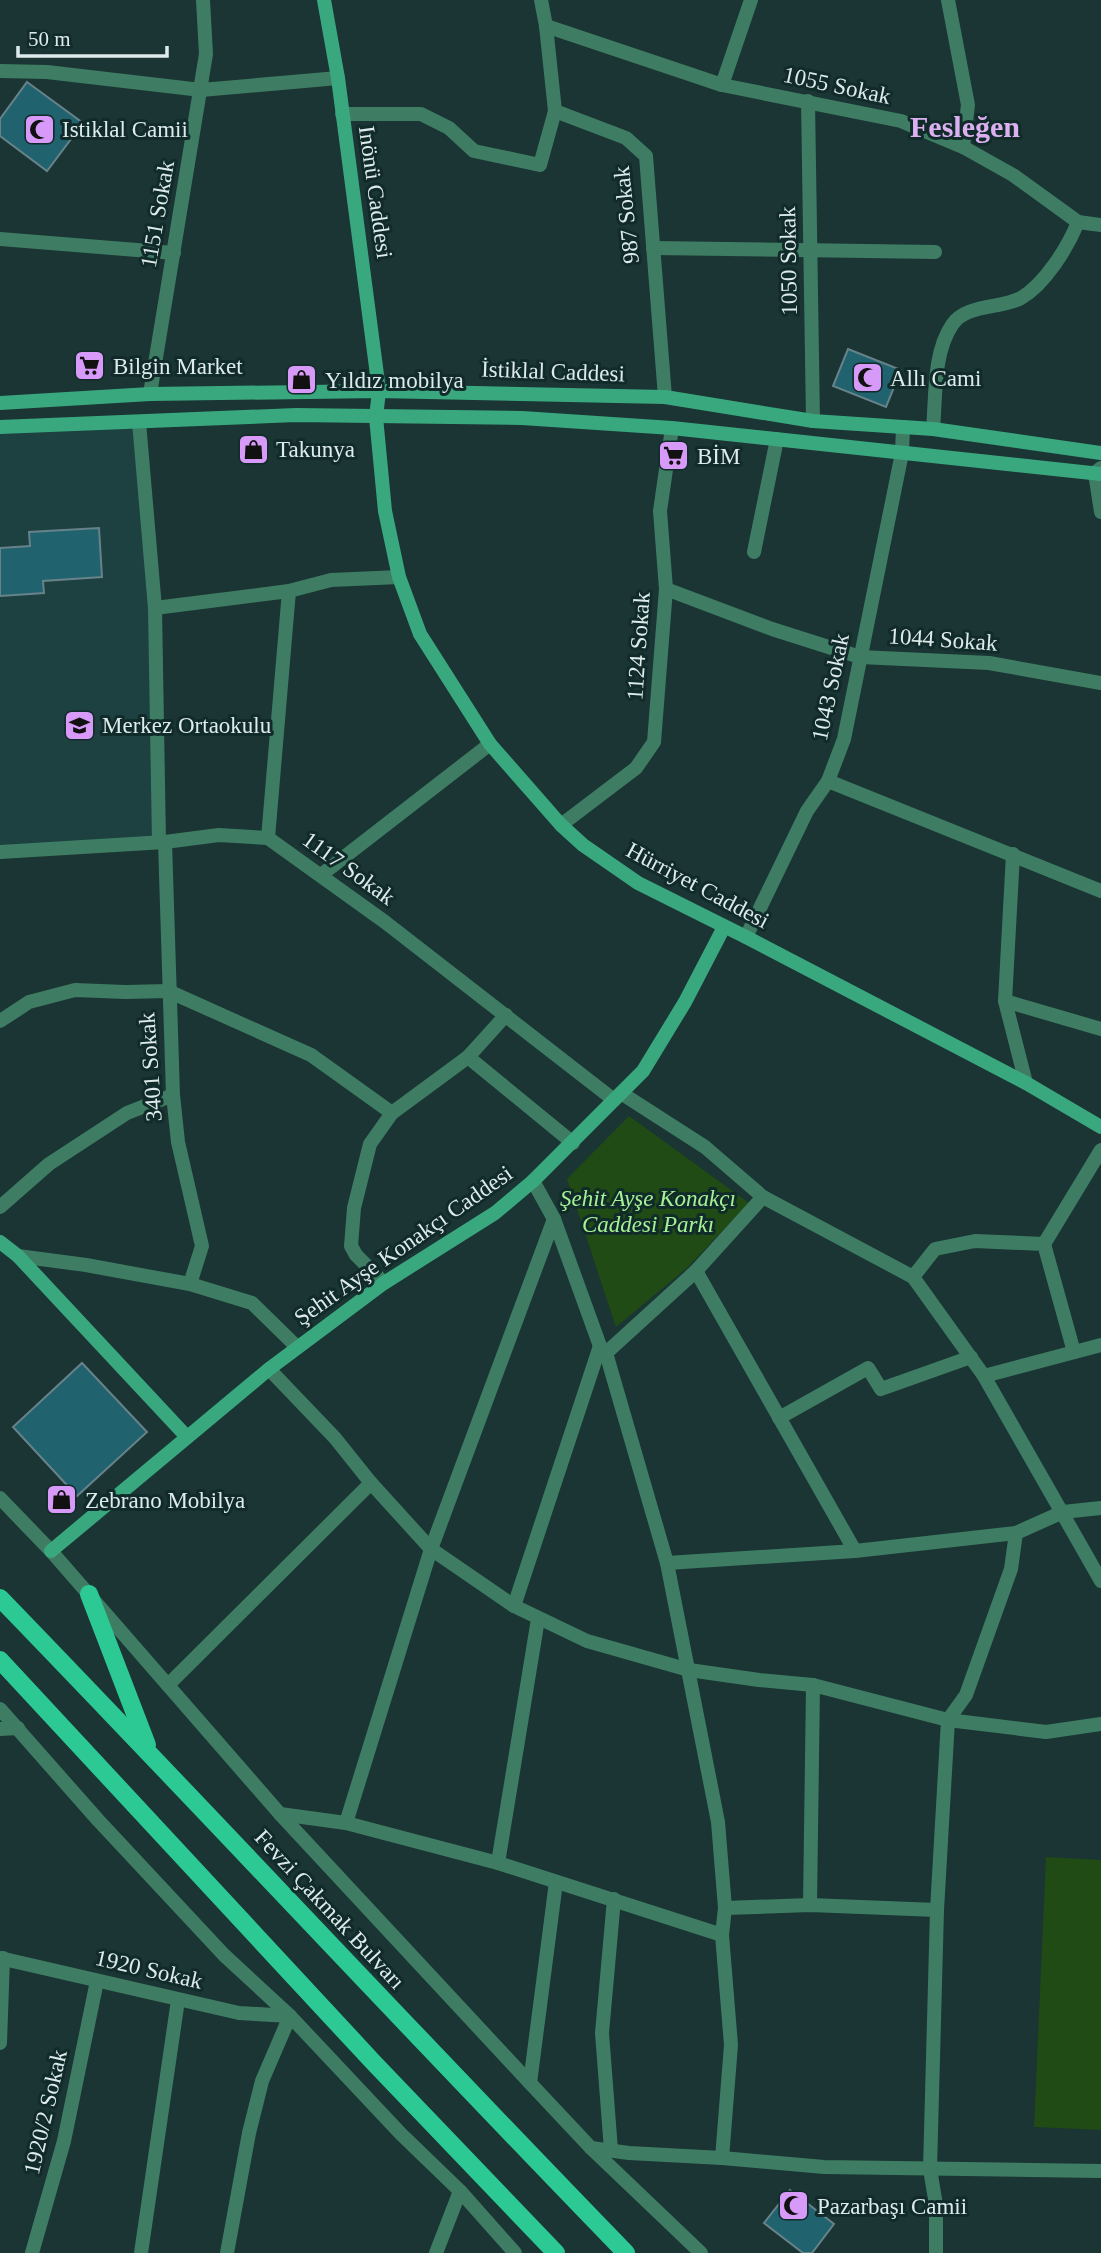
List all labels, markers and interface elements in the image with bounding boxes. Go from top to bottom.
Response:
scale bar [18,14,166,58]
text: 50 m [28,27,71,51]
street label: 1055 Sokak [781,62,893,109]
district label: Fesleğen [910,110,1020,143]
mosque icon: Istiklal Camii [22,112,56,146]
place label: Istiklal Camii [62,117,188,142]
street label: Inönü Caddesi [354,124,397,260]
street label: 1151 Sokak [136,158,179,270]
street label: 987 Sokak [609,165,644,265]
street label: 1050 Sokak [775,206,802,316]
supermarket icon: Bilgin Market [73,349,107,383]
place label: Bilgin Market [113,354,243,379]
street label: İstiklal Caddesi [481,356,625,387]
mosque icon: Allı Cami [850,361,884,395]
shop icon: Yıldız mobilya [285,363,319,397]
place label: Allı Cami [890,366,981,391]
place label: Yıldız mobilya [325,368,464,393]
shop icon: Takunya [236,432,270,466]
place label: Takunya [276,437,355,462]
supermarket icon: BİM [657,439,691,473]
place label: BİM [697,444,740,469]
street label: 1124 Sokak [622,591,655,701]
street label: 1044 Sokak [888,623,999,656]
street label: 1043 Sokak [807,631,854,743]
school or university icon: Merkez Ortaokulu [62,708,96,742]
place label: Merkez Ortaokulu [102,713,272,738]
street label: 1117 Sokak [298,827,400,910]
street label: Hürriyet Caddesi [622,837,773,934]
street label: 3401 Sokak [134,1011,167,1122]
street label: Şehit Ayşe Konakçı Caddesi [289,1160,517,1330]
park label: Şehit Ayşe Konakçı Caddesi Parkı [560,1186,736,1237]
shop icon: Zebrano Mobilya [45,1483,79,1517]
place label: Zebrano Mobilya [85,1488,245,1513]
street label: Fevzi Çakmak Bulvarı [249,1825,410,1994]
street label: 1920 Sokak [93,1945,205,1994]
street label: 1920/2 Sokak [19,2047,72,2177]
mosque icon: Pazarbaşı Camii [777,2189,811,2223]
place label: Pazarbaşı Camii [817,2194,967,2219]

